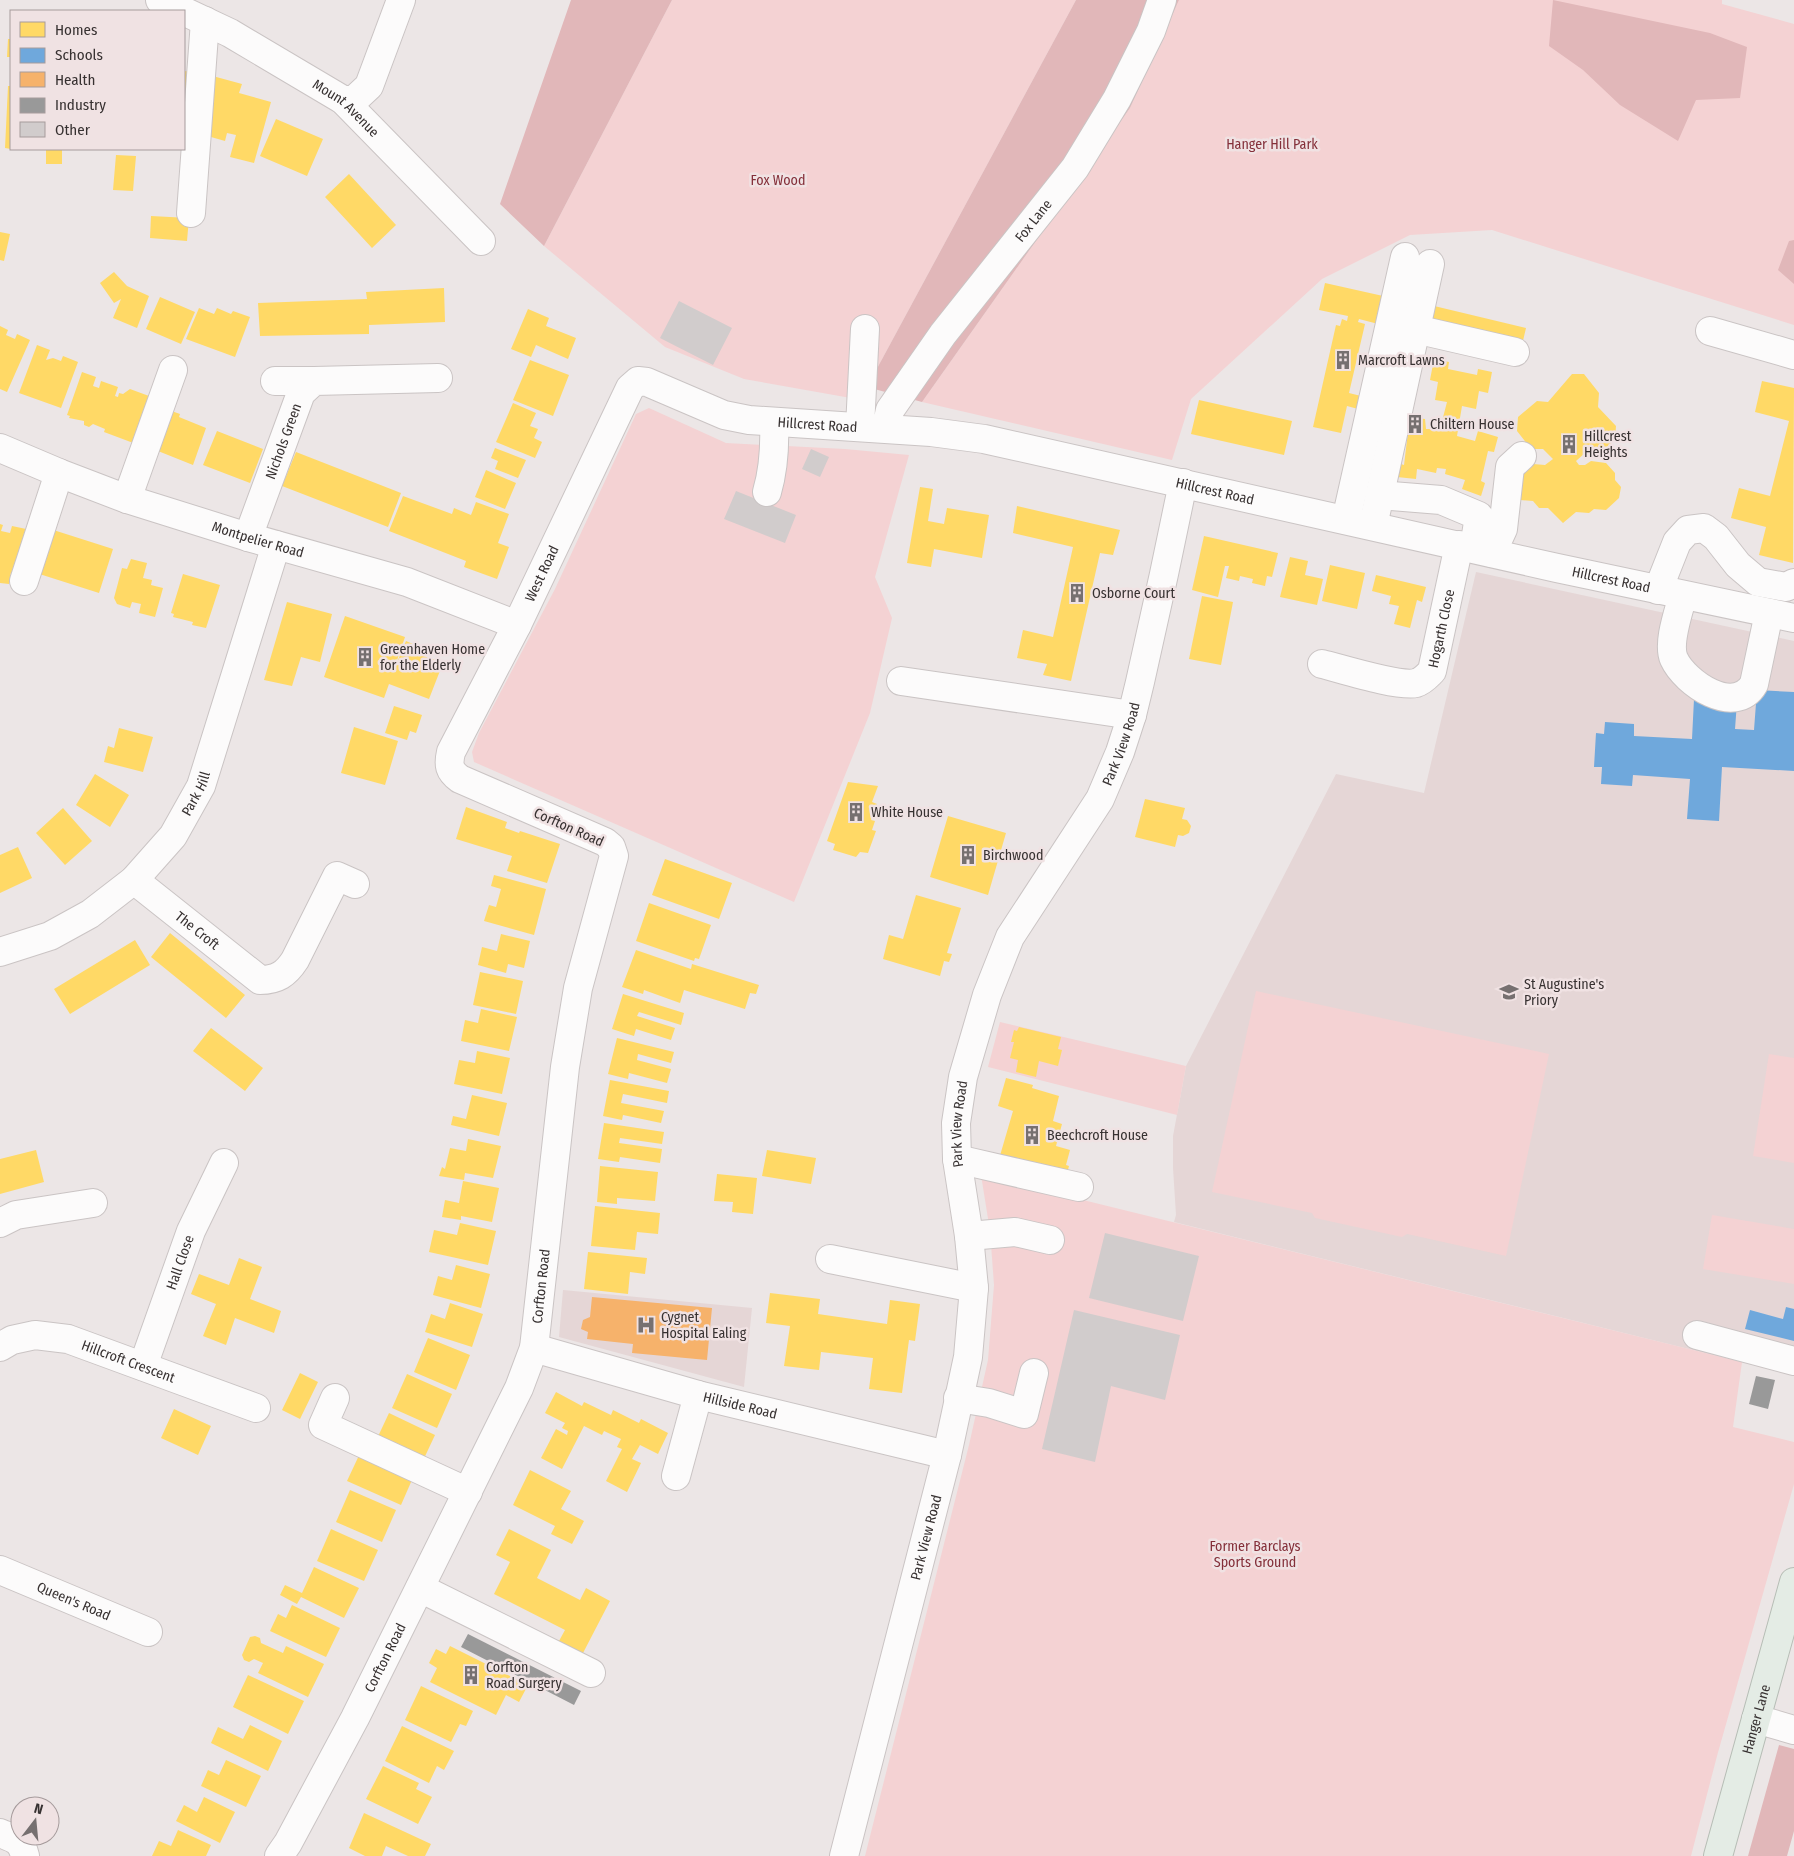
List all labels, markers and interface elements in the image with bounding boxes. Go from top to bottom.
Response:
legend [10,10,185,150]
text: Homes [55,21,97,39]
text: Schools [55,46,103,64]
text: Health [55,71,95,89]
street label: Mount Avenue [309,76,383,141]
text: Industry [55,96,106,114]
text: Other [55,121,91,139]
park label: Hanger Hill Park [1226,136,1318,153]
park label: Fox Wood [751,172,805,189]
street label: Fox Lane [1011,196,1056,246]
building icon: Marcroft Lawns [1332,349,1354,371]
place label: Marcroft Lawns [1358,352,1445,369]
street label: Nichols Green [262,401,305,482]
building icon: Chiltern House [1404,413,1426,435]
street label: Hillcrest Road [777,414,858,436]
place label: Chiltern House [1430,416,1515,433]
place label: Hillcrest Heights [1584,428,1632,461]
building icon: Hillcrest Heights [1558,433,1580,455]
street label: Hillcrest Road [1174,474,1256,509]
street label: Montpelier Road [210,518,306,561]
street label: West Road [521,543,563,604]
street label: Hillcrest Road [1570,563,1652,596]
building icon: Osborne Court [1066,582,1088,604]
place label: Osborne Court [1092,585,1175,602]
street label: Hogarth Close [1425,588,1458,670]
place label: Greenhaven Home for the Elderly [380,641,485,674]
building icon: Greenhaven Home for the Elderly [354,646,376,668]
street label: Park View Road [1099,701,1144,788]
street label: Park Hill [178,769,214,819]
building icon: White House [845,801,867,823]
street label: Corfton Road [531,804,606,850]
place label: White House [871,804,943,821]
building icon: Birchwood [957,844,979,866]
place label: Birchwood [983,847,1043,864]
street label: The Croft [172,908,223,954]
place label: St Augustine's Priory [1524,976,1604,1009]
school or university icon: St Augustine's Priory [1498,981,1520,1003]
street label: Park View Road [948,1079,971,1168]
building icon: Beechcroft House [1021,1124,1043,1146]
place label: Beechcroft House [1047,1127,1148,1144]
street label: Hall Close [163,1233,198,1292]
street label: Corfton Road [529,1248,554,1324]
place label: Cygnet Hospital Ealing [661,1309,747,1342]
hospital icon: Cygnet Hospital Ealing [635,1314,657,1336]
street label: Hillcroft Crescent [79,1337,178,1387]
street label: Hillside Road [701,1389,779,1423]
street label: Park View Road [907,1493,945,1582]
park label: Former Barclays Sports Ground [1209,1538,1301,1571]
street label: Queen's Road [34,1578,113,1624]
street label: Corfton Road [361,1621,410,1695]
place label: Corfton Road Surgery [486,1659,562,1692]
building icon: Corfton Road Surgery [460,1664,482,1686]
street label: Hanger Lane [1739,1682,1774,1756]
north arrow [10,1796,60,1846]
text: N [32,1800,45,1818]

